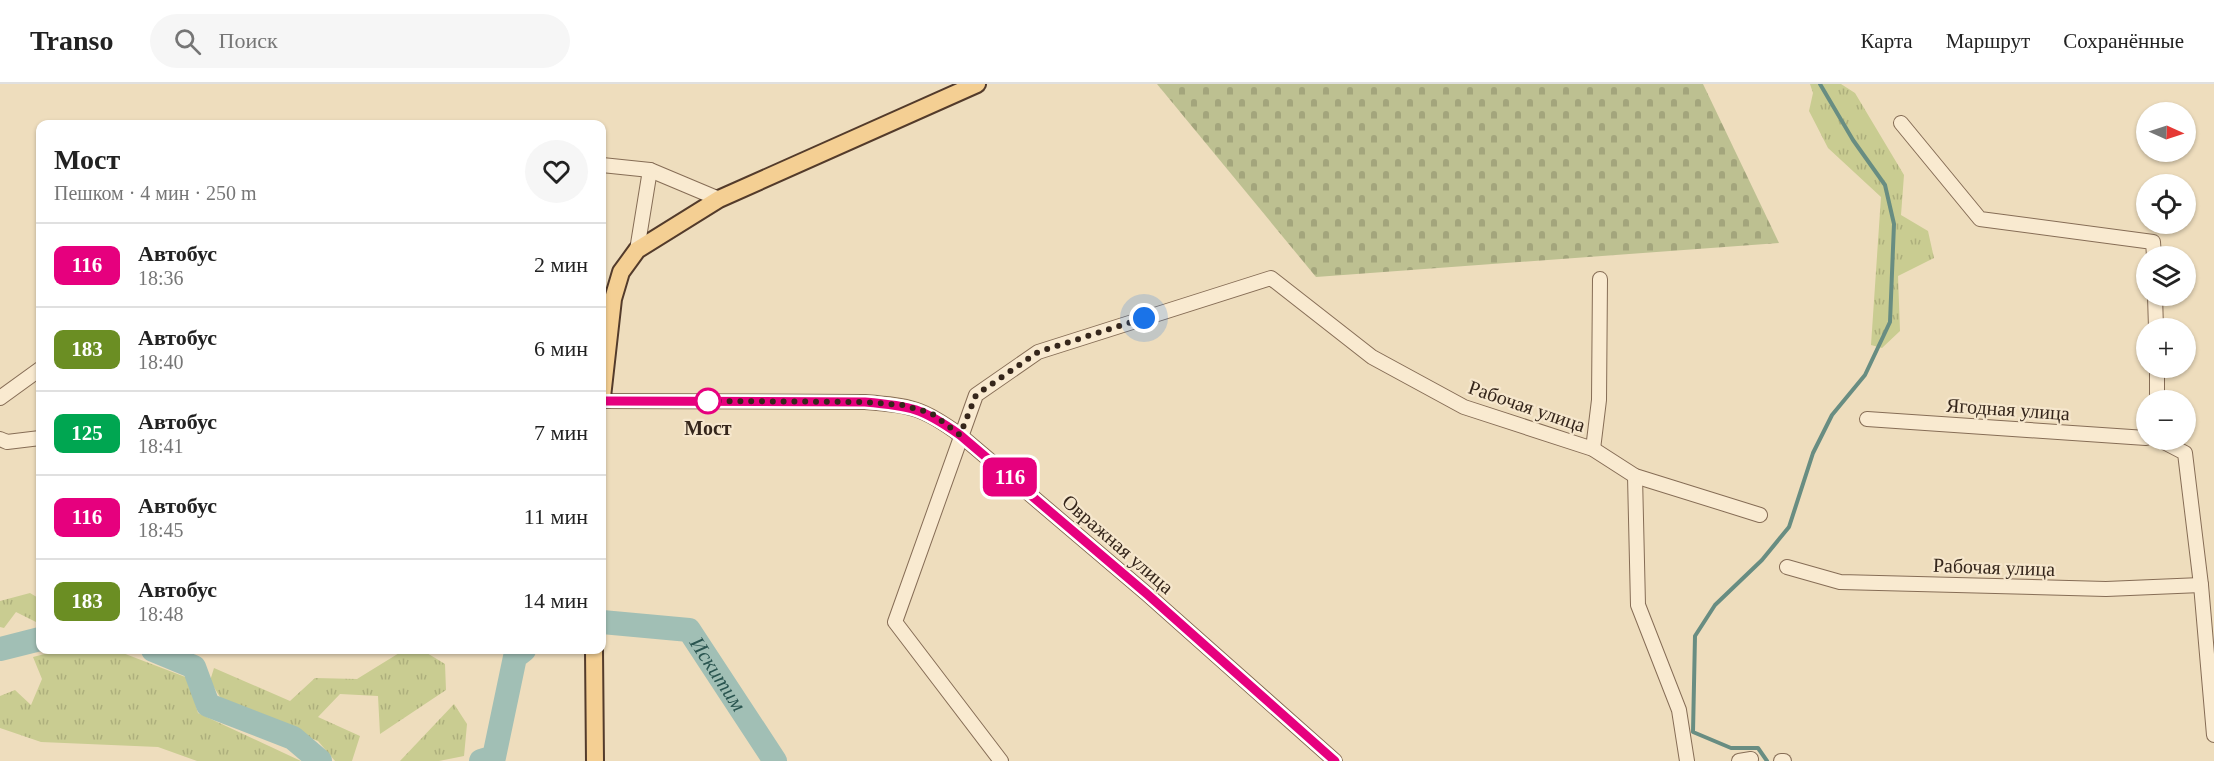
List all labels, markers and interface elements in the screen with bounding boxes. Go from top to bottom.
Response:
search box [150,14,570,68]
text: Transo [30,25,114,56]
icon: search [171,25,204,58]
text: Поиск [219,28,278,53]
text: Карта [1861,29,1913,53]
text: Маршрут [1946,29,2030,53]
text: Сохранённые [2063,29,2184,53]
north arrow [2136,102,2196,162]
map controls [2136,102,2196,450]
button: heart [525,140,588,203]
text: Мост [54,144,120,175]
button: locate [2136,174,2196,234]
text: Пешком · 4 мин · 250 m [54,182,257,204]
text: Автобус [138,241,217,266]
button: layers [2136,246,2196,306]
text: 2 мин [534,252,588,277]
text: 116 [72,253,102,277]
text: 18:36 [138,267,184,289]
your location [1129,303,1159,333]
button: + [2136,318,2196,378]
text: Автобус [138,325,217,350]
text: 6 мин [534,336,588,361]
text: 183 [71,337,103,361]
text: 18:40 [138,351,184,373]
street label: Рабочая улица [1465,376,1588,437]
marker: Мост [695,388,721,414]
button: − [2136,390,2196,450]
street label: Ягодная улица [1945,394,2071,425]
text: Автобус [138,409,217,434]
place label: Мост [684,417,732,439]
text: 7 мин [534,420,588,445]
text: 125 [71,421,103,445]
text: 18:41 [138,435,184,457]
line badge: 116 [976,458,1044,496]
text: 116 [995,465,1025,489]
street label: Овражная улица [1057,490,1178,599]
text: Автобус [138,493,217,518]
text: 11 мин [524,504,588,529]
text: 116 [72,505,102,529]
text: 18:45 [138,519,184,541]
street label: Рабочая улица [1933,554,2056,581]
text: Автобус [138,577,217,602]
text: 14 мин [523,588,588,613]
text: 183 [71,589,103,613]
text: 18:48 [138,603,184,625]
water label: Искитим [684,632,751,716]

